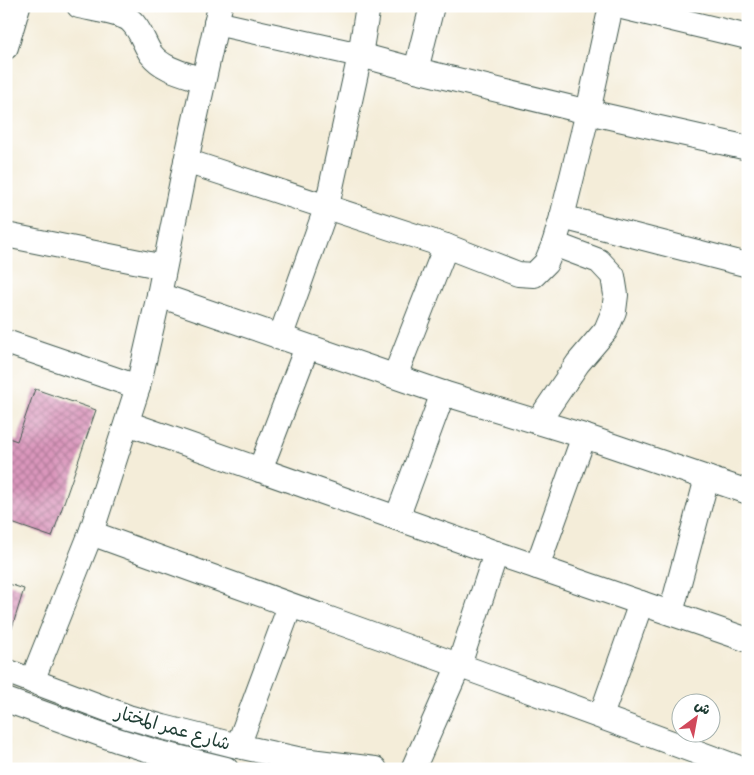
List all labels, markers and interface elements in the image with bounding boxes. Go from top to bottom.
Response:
north arrow [672,692,722,742]
text: ش [690,696,714,721]
street label: شارع عمر المختار [110,701,233,759]

